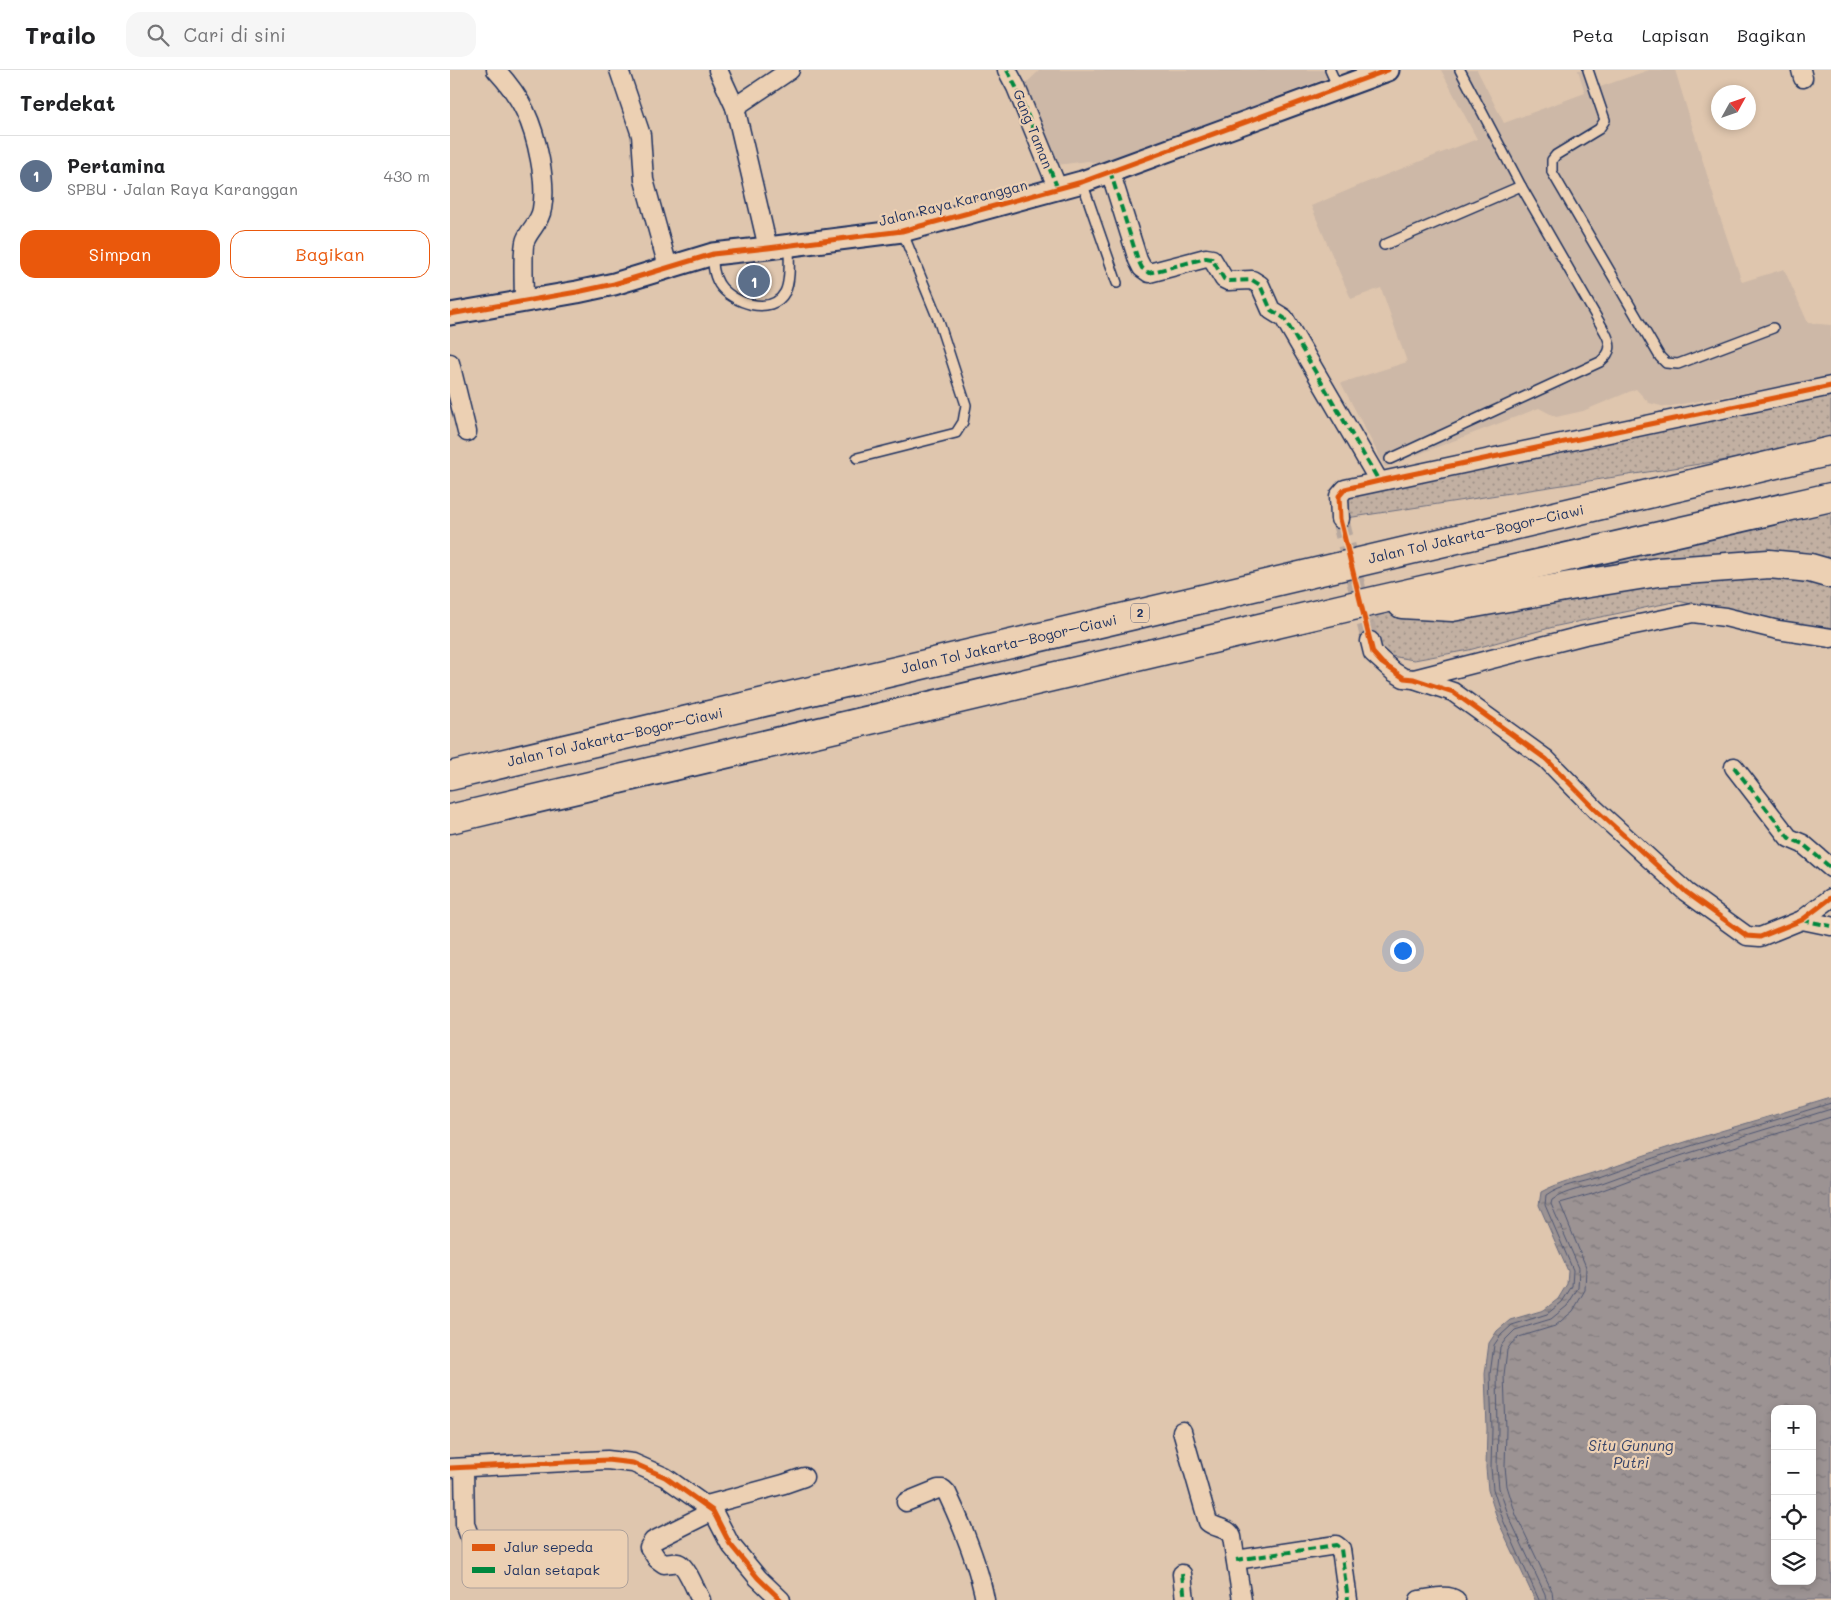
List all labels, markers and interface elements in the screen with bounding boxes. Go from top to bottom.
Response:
search box [126,12,476,57]
text: Trailo [25,19,96,50]
icon: search [144,21,172,49]
text: Cari di sini [184,22,286,47]
text: Peta [1572,23,1614,47]
text: Lapisan [1642,23,1709,47]
text: Bagikan [1737,23,1806,47]
north arrow [1711,85,1756,130]
street label: Gang Taman [1009,86,1058,171]
text: Terdekat [20,89,115,116]
text: Pertamina [67,153,165,178]
text: 1 [32,165,40,186]
text: 430 m [383,165,430,186]
street label: Jalan Raya Karanggan [877,175,1029,230]
text: SPBU · Jalan Raya Karanggan [67,178,298,199]
button: Simpan [20,230,220,278]
button: Bagikan [230,230,430,278]
pin: 1 [738,262,770,300]
street label: Jalan Tol Jakarta–Bogor–Ciawi [1366,499,1586,568]
road number: 2 [1131,604,1149,622]
street label: Jalan Tol Jakarta–Bogor–Ciawi [899,609,1119,678]
street label: Jalan Tol Jakarta–Bogor–Ciawi [505,702,725,771]
your location [1390,938,1416,964]
map controls [1771,1405,1816,1585]
button: + [1771,1405,1816,1450]
water label: Situ Gunung Putri [1588,1435,1674,1472]
button: − [1771,1450,1816,1495]
button: locate [1771,1495,1816,1540]
legend [462,1530,628,1588]
text: Jalur sepeda [504,1537,593,1556]
button: layers [1771,1540,1816,1585]
text: Jalan setapak [504,1560,600,1579]

